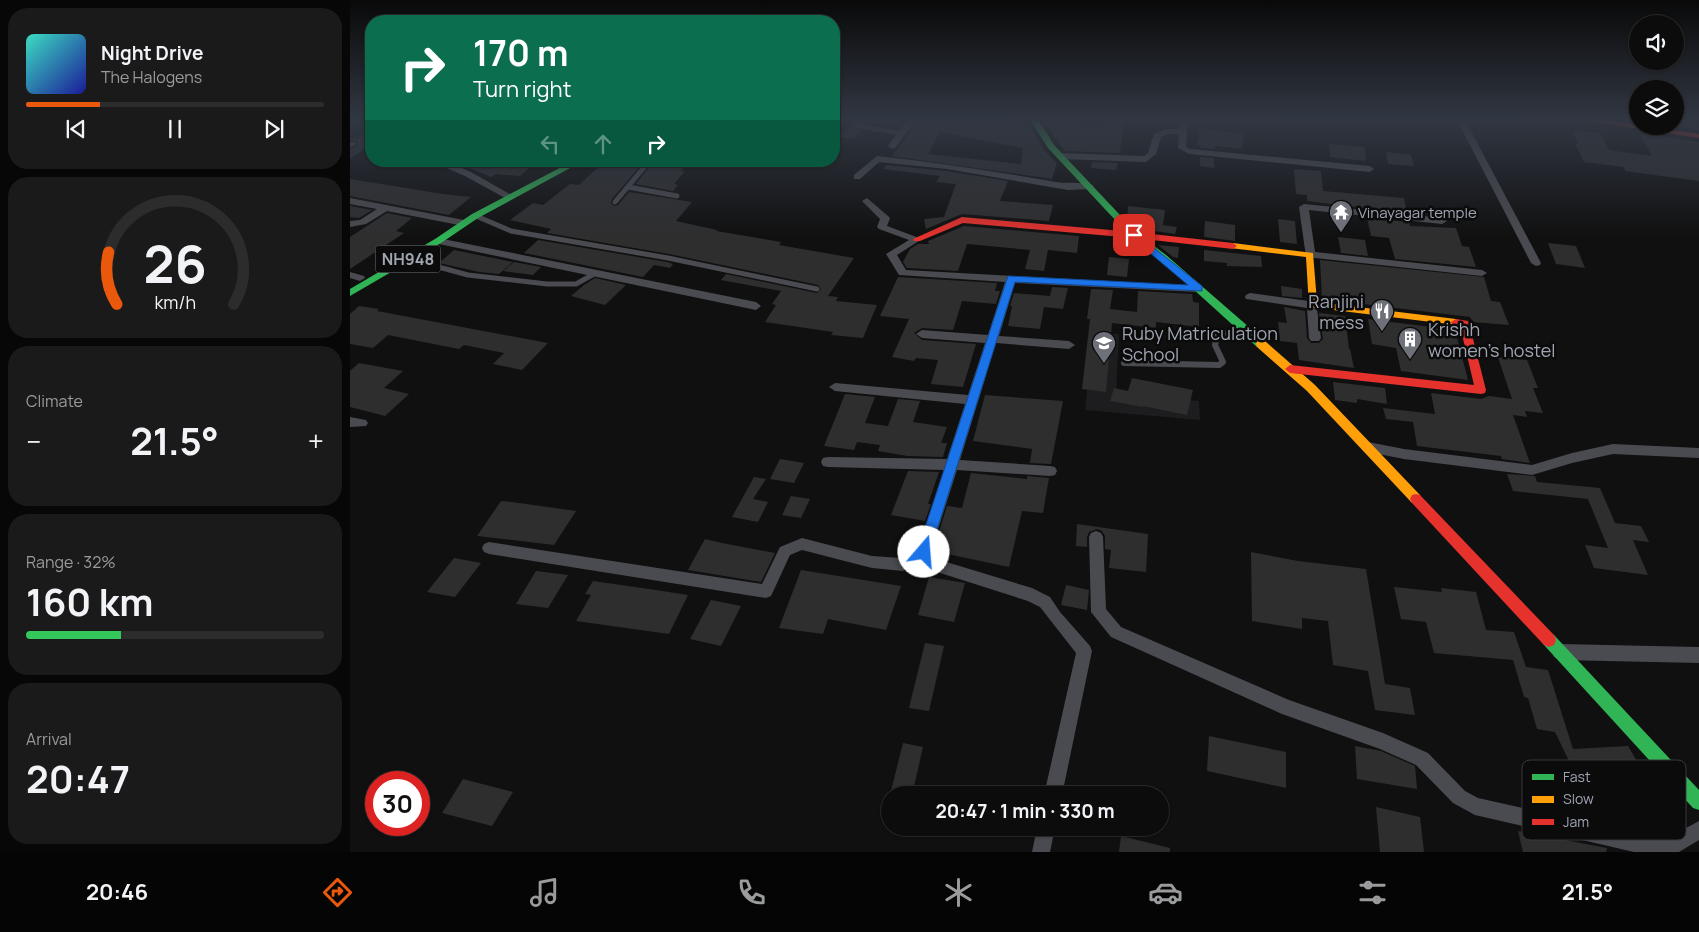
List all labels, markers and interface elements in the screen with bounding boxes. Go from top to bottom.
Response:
map controls [1629,15,1684,135]
button: sound [1629,15,1684,70]
text: 170 m [473,29,569,77]
icon: right [390,35,455,100]
text: Night Drive [101,40,203,66]
text: The Halogens [101,66,202,88]
text: Turn right [473,74,571,104]
button: layers [1629,80,1684,135]
icon: previous [62,115,90,143]
icon: pause [161,115,189,143]
icon: next [260,115,288,143]
icon: left [536,130,564,158]
icon: ahead [589,130,617,158]
icon: right [642,130,670,158]
temple icon: Vinayagar temple [1328,199,1354,233]
place label: Vinayagar temple [1358,202,1477,223]
pin [1113,214,1155,256]
icon: arrive [1120,221,1148,249]
text: 26 [143,228,207,299]
road number: NH948 [376,245,440,272]
place label: Ranjini mess [1308,289,1364,334]
text: km/h [154,290,196,314]
restaurant icon: Ranjini mess [1369,298,1395,332]
place label: Krishh women's hostel [1428,317,1555,362]
place label: Ruby Matriculation School [1122,321,1278,366]
building icon: Krishh women's hostel [1397,326,1423,360]
school or university icon: Ruby Matriculation School [1091,330,1117,364]
text: Climate [26,390,83,412]
text: 21.5° [130,414,219,466]
text: − [26,422,41,460]
text: + [308,422,324,460]
position arrow [897,525,949,577]
text: Range · 32% [26,551,116,573]
text: 160 km [26,575,153,627]
text: Arrival [26,728,72,750]
text: 20:47 [26,752,130,804]
legend [1522,760,1686,840]
text: Fast [1563,767,1591,786]
speed limit sign: 30 [365,771,430,836]
text: Slow [1563,789,1594,808]
text: 20:47 · 1 min · 330 m [935,798,1115,824]
text: Jam [1563,812,1589,831]
icon: directions [320,875,355,910]
icon: music [527,875,562,910]
icon: phone [734,875,769,910]
icon: climate [941,875,976,910]
icon: car [1148,875,1183,910]
icon: filters [1355,875,1390,910]
text: 20:46 [86,877,148,907]
text: 21.5° [1562,877,1613,907]

